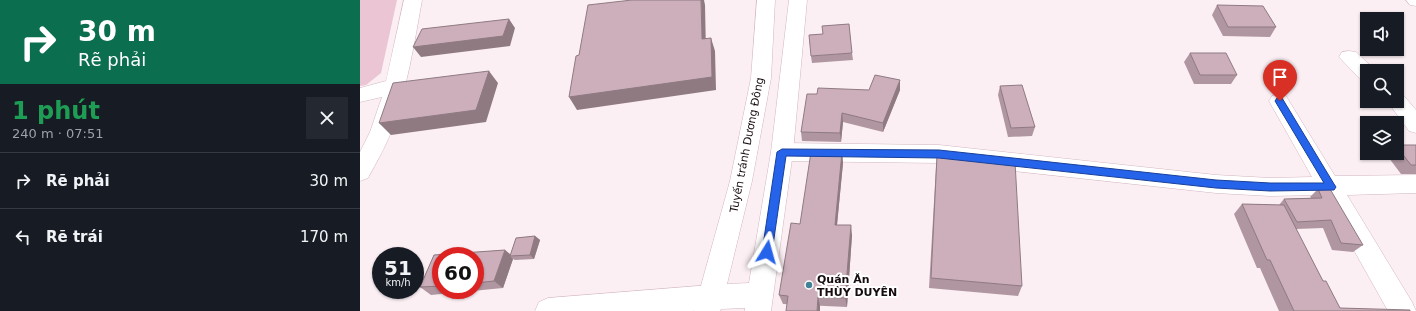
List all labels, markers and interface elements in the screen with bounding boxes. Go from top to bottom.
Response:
map controls [1360,12,1404,160]
button: sound [1360,12,1404,56]
text: 30 m [78,15,156,48]
icon: right [12,16,64,68]
text: Rẽ phải [78,49,146,70]
pin [1263,60,1297,101]
button: search [1360,64,1404,108]
icon: arrive [1269,66,1291,88]
street label: Tuyến tránh Dương Đông [727,76,767,215]
text: 1 phút [12,97,100,125]
button: close [306,97,348,139]
button: layers [1360,116,1404,160]
text: 240 m · 07:51 [12,126,103,141]
icon: right [12,170,34,192]
text: Rẽ phải [46,172,110,190]
text: 30 m [310,172,348,190]
icon: left [12,226,34,248]
text: Rẽ trái [46,228,103,246]
text: 170 m [300,228,348,246]
position arrow [746,231,788,273]
speed limit sign: 60 [432,247,484,299]
text: 51 [384,256,412,280]
place label: Quán Ăn THÙY DUYÊN [817,273,897,299]
text: km/h [385,277,411,288]
marker: Quán Ăn THÙY DUYÊN [804,280,814,290]

